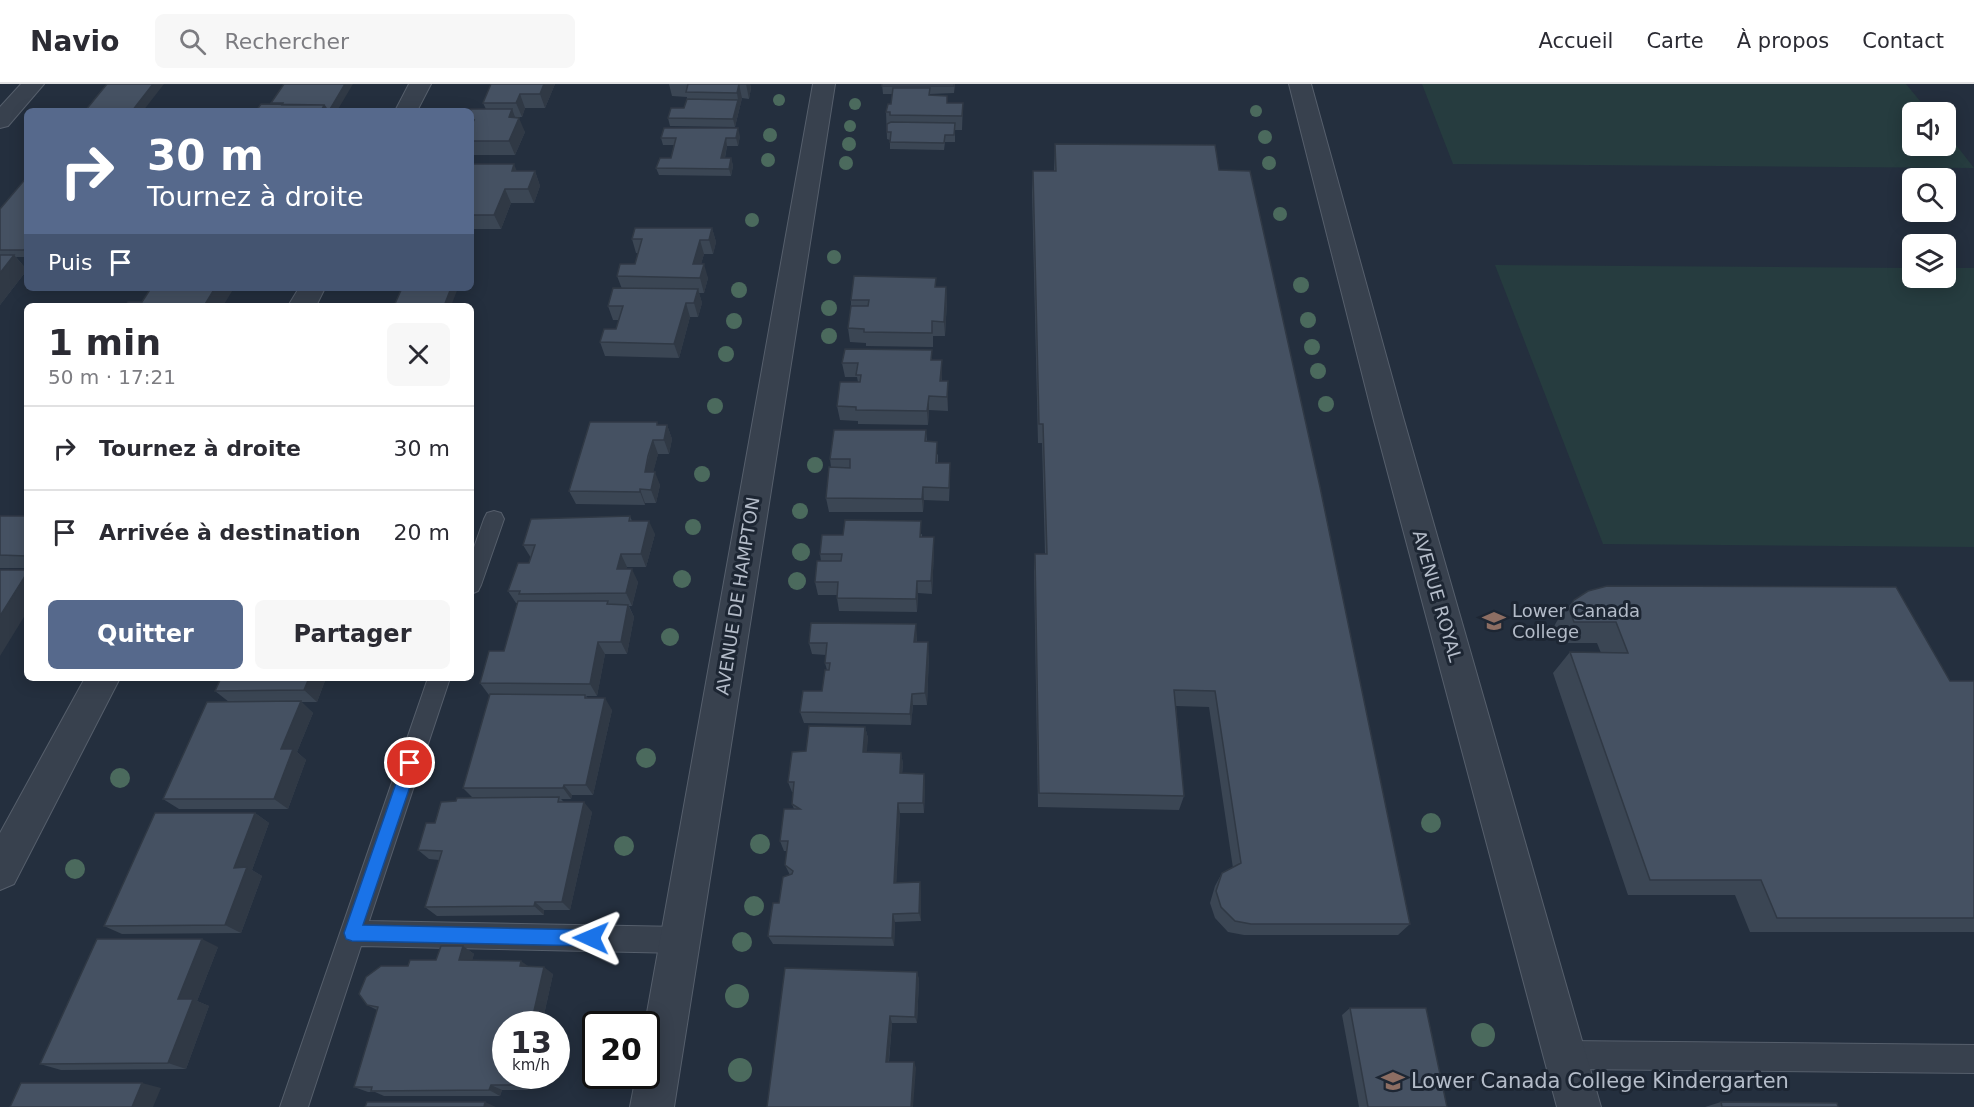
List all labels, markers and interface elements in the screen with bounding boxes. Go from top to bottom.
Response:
search box [155,14,575,68]
text: Navio [30,25,119,58]
icon: search [176,25,209,58]
text: Rechercher [224,29,349,54]
text: Accueil [1538,29,1613,53]
text: Carte [1646,29,1704,53]
text: À propos [1737,29,1829,53]
text: Contact [1862,29,1944,53]
map controls [1902,102,1956,288]
button: sound [1902,102,1956,156]
text: 30 m [147,131,264,180]
icon: right [48,132,126,210]
button: search [1902,168,1956,222]
text: Tournez à droite [147,181,364,212]
button: layers [1902,234,1956,288]
icon: arrive [104,246,137,279]
text: Puis [48,250,92,275]
text: 1 min [48,322,161,363]
button: close [387,323,450,386]
text: 50 m · 17:21 [48,365,176,389]
icon: right [48,432,81,465]
text: Tournez à droite [99,436,301,461]
text: 30 m [394,436,450,461]
street label: AVENUE DE HAMPTON [711,495,764,697]
icon: arrive [48,516,81,549]
text: Arrivée à destination [99,520,361,545]
text: 20 m [394,520,450,545]
street label: AVENUE ROYAL [1409,527,1466,664]
button: Quitter [48,600,243,669]
button: Partager [255,600,450,669]
place label: Lower Canada College [1512,600,1640,642]
school or university icon: Lower Canada College [1481,608,1507,634]
pin [384,737,435,788]
icon: arrive [393,746,426,779]
position arrow [559,906,623,970]
speed limit sign: 20 [582,1011,660,1089]
text: 13 [510,1025,552,1060]
text: km/h [512,1056,550,1074]
school or university icon: Lower Canada College Kindergarten [1380,1068,1406,1094]
place label: Lower Canada College Kindergarten [1411,1069,1789,1093]

